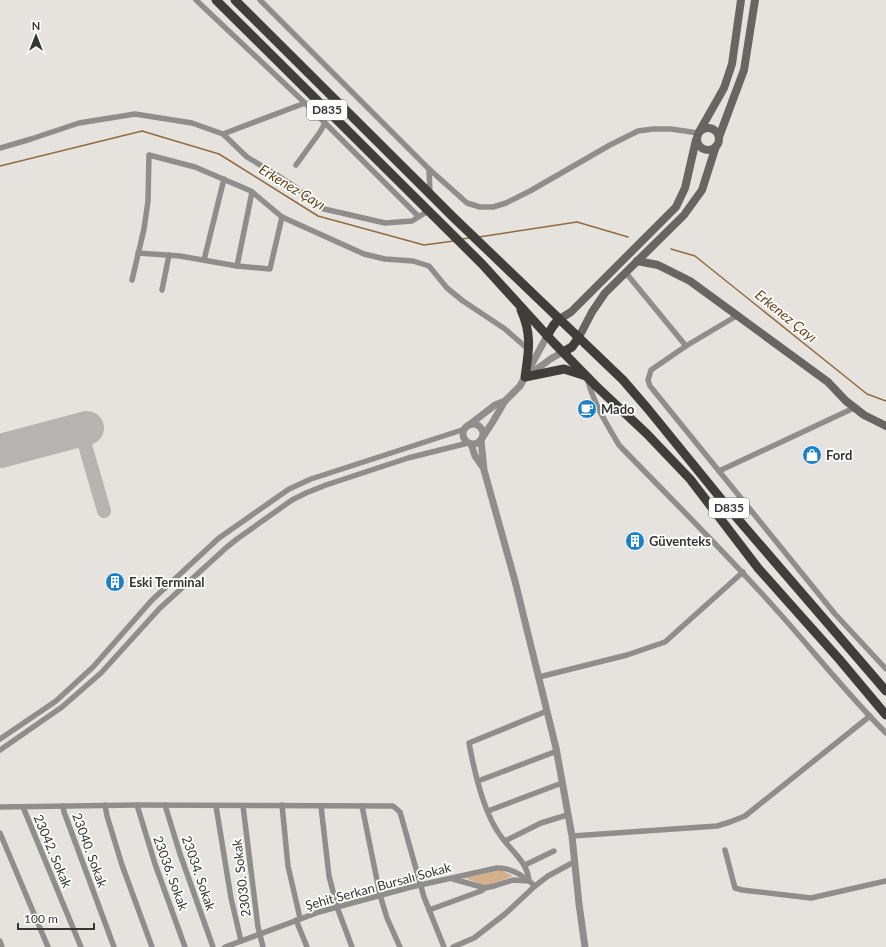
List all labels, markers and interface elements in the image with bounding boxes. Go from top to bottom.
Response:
north arrow [16,16,56,56]
text: N [32,19,40,32]
road number: D835 [307,100,347,120]
water label: Erkenez Çayı [256,160,328,213]
water label: Erkenez Çayı [752,286,820,346]
cafe icon: Mado [576,398,598,420]
place label: Mado [601,401,635,417]
shop icon: Ford [801,444,823,466]
place label: Ford [826,447,852,463]
road number: D835 [709,498,749,518]
building icon: Güventeks [624,530,646,552]
place label: Güventeks [649,533,711,549]
building icon: Eski Terminal [104,571,126,593]
place label: Eski Terminal [129,574,205,590]
street label: 23040. Sokak [69,811,111,890]
street label: 23042. Sokak [30,812,76,890]
street label: 23034. Sokak [179,833,219,913]
street label: 23036. Sokak [150,834,192,913]
street label: 23030. Sokak [228,838,254,918]
street label: Şehit Serkan Bursalı Sokak [303,859,453,913]
scale bar [18,905,94,931]
text: 100 m [24,911,58,926]

